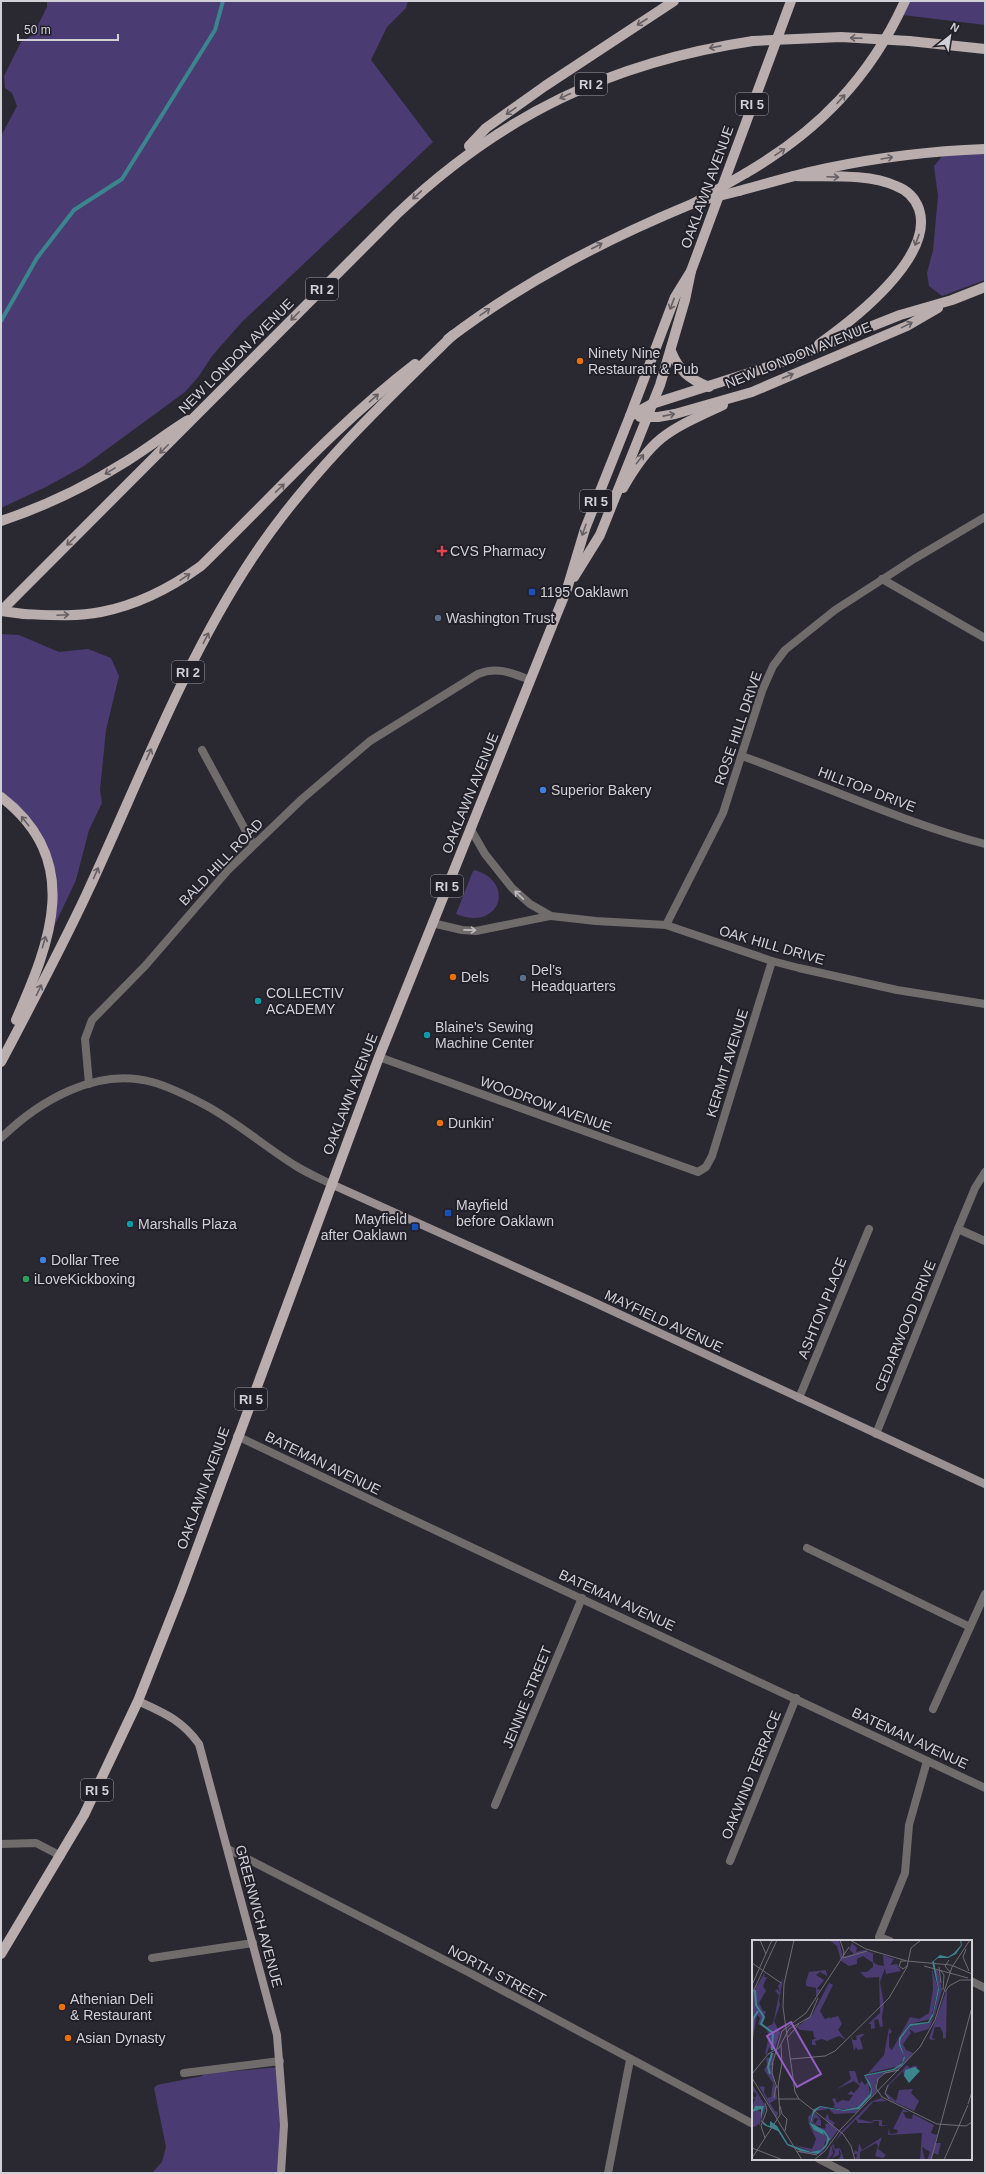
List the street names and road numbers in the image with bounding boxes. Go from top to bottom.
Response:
road number: RI 2 [575,73,607,95]
road number: RI 5 [736,93,768,115]
street label: OAKLAWN AVENUE [677,124,737,250]
road number: RI 2 [306,278,338,300]
street label: NEW LONDON AVENUE [175,295,297,417]
street label: NEW LONDON AVENUE [723,318,873,392]
road number: RI 5 [580,490,612,512]
road number: RI 2 [172,661,204,683]
street label: ROSE HILL DRIVE [711,669,765,787]
street label: OAKLAWN AVENUE [438,730,502,856]
street label: HILLTOP DRIVE [816,763,918,815]
street label: BALD HILL ROAD [176,815,266,909]
road number: RI 5 [431,875,463,897]
street label: OAK HILL DRIVE [717,922,827,968]
street label: KERMIT AVENUE [703,1007,751,1119]
street label: OAKLAWN AVENUE [319,1031,381,1157]
street label: WOODROW AVENUE [478,1073,614,1135]
street label: ASHTON PLACE [794,1255,850,1361]
street label: CEDARWOOD DRIVE [871,1258,939,1394]
street label: MAYFIELD AVENUE [602,1287,726,1355]
road number: RI 5 [235,1388,267,1410]
street label: OAKLAWN AVENUE [173,1425,233,1551]
street label: BATEMAN AVENUE [263,1428,383,1498]
street label: BATEMAN AVENUE [556,1566,678,1634]
street label: JENNIE STREET [499,1643,555,1750]
street label: BATEMAN AVENUE [849,1704,971,1772]
street label: OAKWIND TERRACE [718,1708,784,1842]
road number: RI 5 [81,1779,113,1801]
street label: GREENWICH AVENUE [232,1843,286,1989]
street label: NORTH STREET [445,1941,549,2007]

